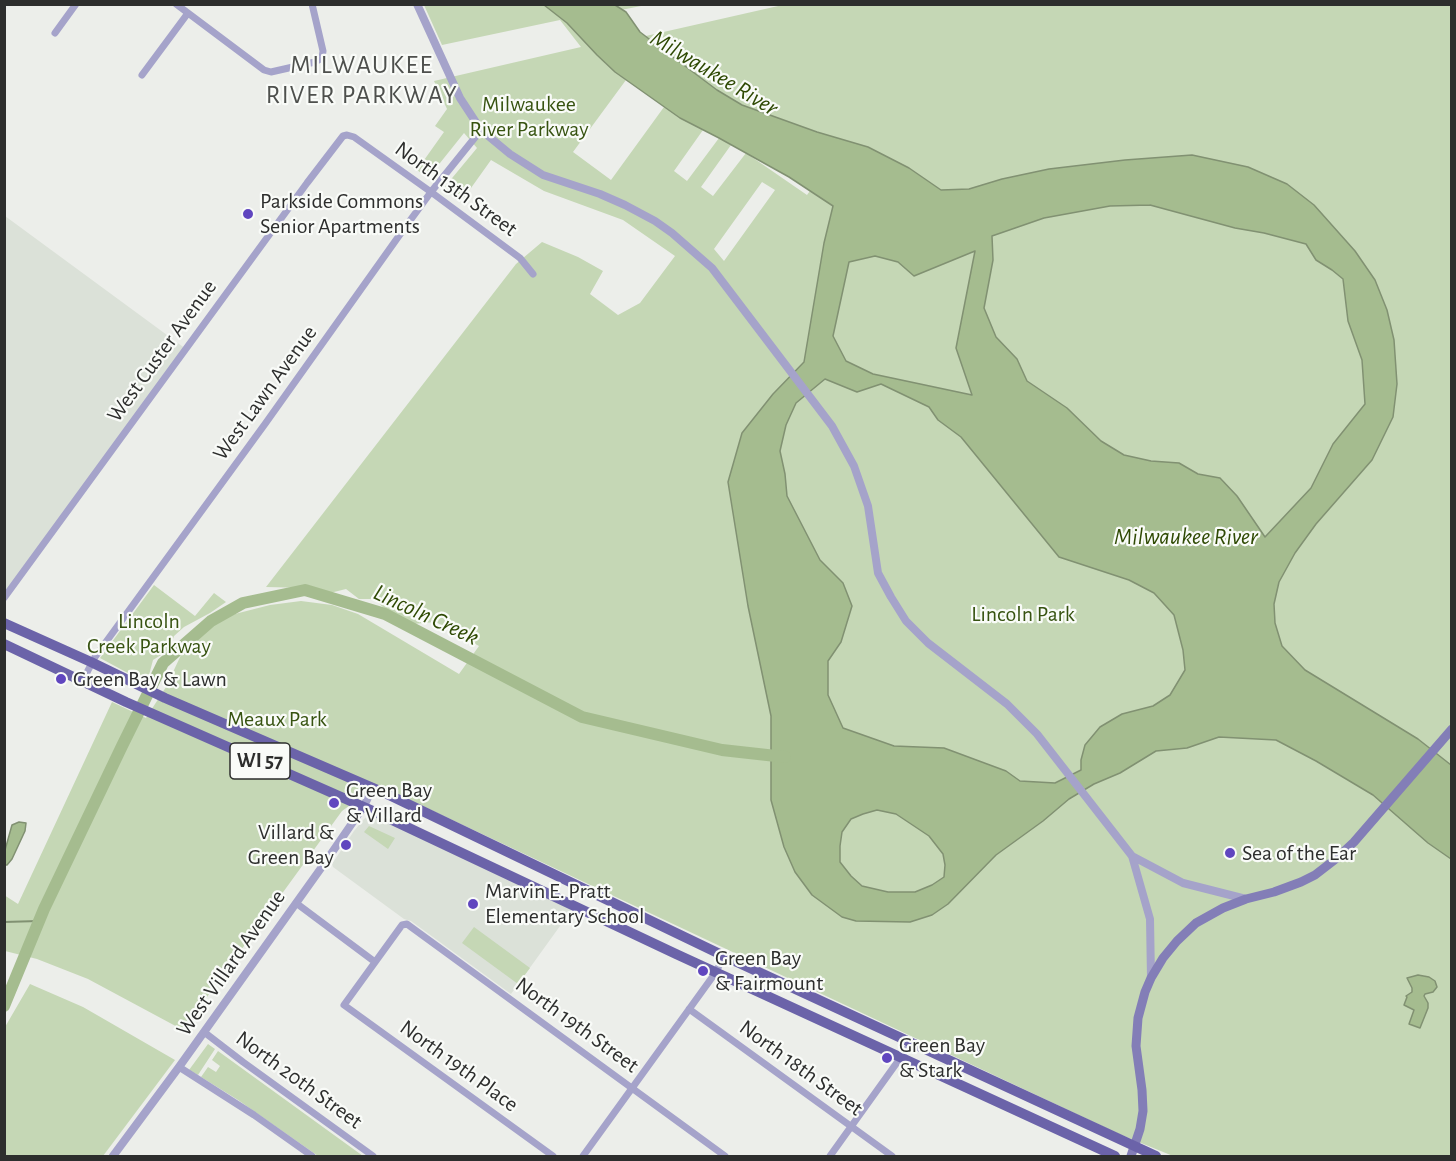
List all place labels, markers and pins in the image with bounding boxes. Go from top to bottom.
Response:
place label: Parkside Commons Senior Apartments [260,188,423,240]
marker: Parkside Commons Senior Apartments [241,207,255,221]
place label: Green Bay & Lawn [73,666,227,692]
marker: Green Bay & Lawn [54,672,68,686]
place label: Green Bay & Villard [346,777,432,828]
marker: Green Bay & Villard [327,796,341,810]
place label: Villard & Green Bay [248,819,334,870]
marker: Villard & Green Bay [339,838,353,852]
place label: Sea of the Ear [1242,840,1356,866]
marker: Sea of the Ear [1223,846,1237,860]
place label: Marvin E. Pratt Elementary School [485,878,644,930]
marker: Marvin E. Pratt Elementary School [466,897,480,911]
place label: Green Bay & Fairmount [715,945,823,996]
marker: Green Bay & Fairmount [696,964,710,978]
place label: Green Bay & Stark [899,1032,985,1084]
marker: Green Bay & Stark [880,1051,894,1065]

